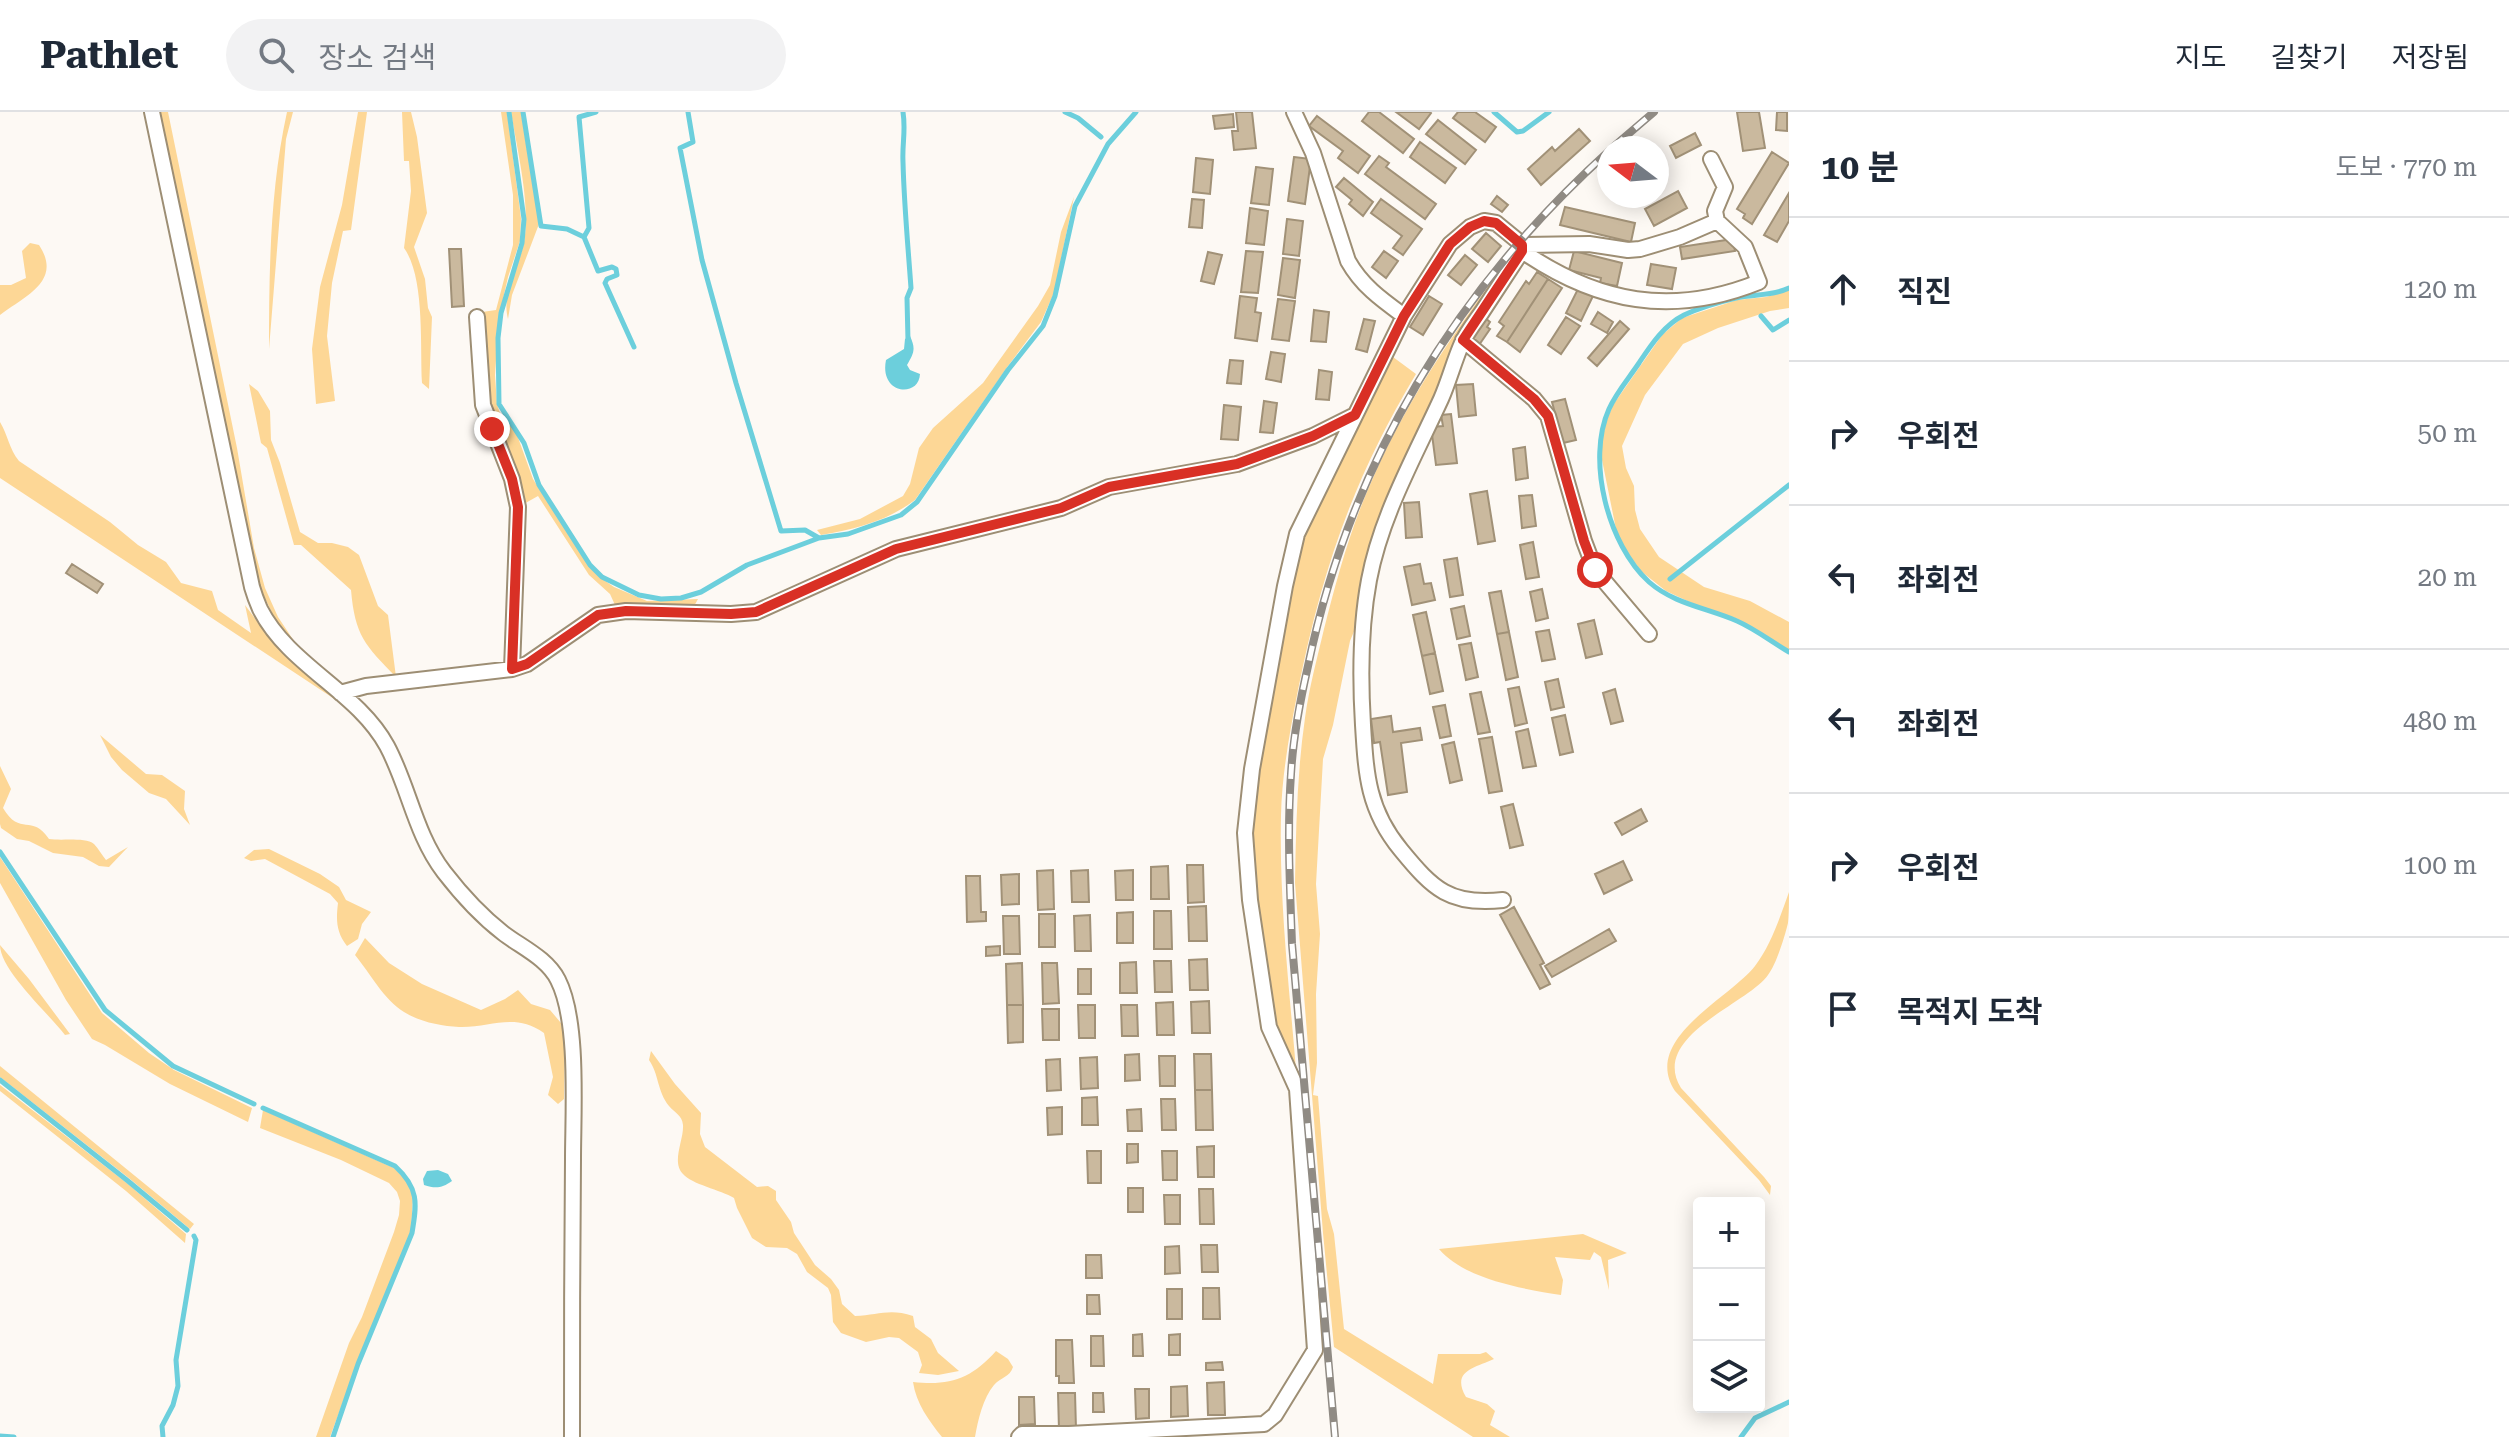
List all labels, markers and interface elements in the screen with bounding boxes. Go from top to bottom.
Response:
search box [226,19,786,91]
text: Pathlet [40,33,178,77]
icon: search [254,33,298,77]
text: 장소 검색 [318,40,436,75]
text: 지도 [2175,41,2226,74]
text: 길찾기 [2270,41,2348,74]
text: 저장됨 [2392,41,2469,74]
north arrow [1597,136,1669,208]
text: 10 분 [1821,147,1899,187]
text: 도보 · 770 m [2335,152,2477,182]
icon: ahead [1821,267,1865,311]
text: 직진 [1897,274,1952,309]
text: 120 m [2403,274,2477,304]
route end [474,411,510,447]
icon: right [1821,411,1865,455]
text: 우회전 [1897,418,1980,453]
text: 50 m [2418,418,2477,448]
route start [1577,552,1613,588]
icon: left [1821,555,1865,599]
text: 좌회전 [1897,562,1980,597]
text: 20 m [2418,562,2477,592]
icon: left [1821,699,1865,743]
text: 좌회전 [1897,706,1980,741]
text: 480 m [2403,706,2477,736]
icon: right [1821,843,1865,887]
text: 우회전 [1897,850,1980,885]
text: 100 m [2403,850,2477,880]
icon: arrive [1821,987,1865,1031]
text: 목적지 도착 [1897,994,2043,1029]
map controls [1693,1197,1765,1413]
button: + [1693,1197,1765,1269]
button: − [1693,1269,1765,1341]
button: layers [1693,1341,1765,1413]

